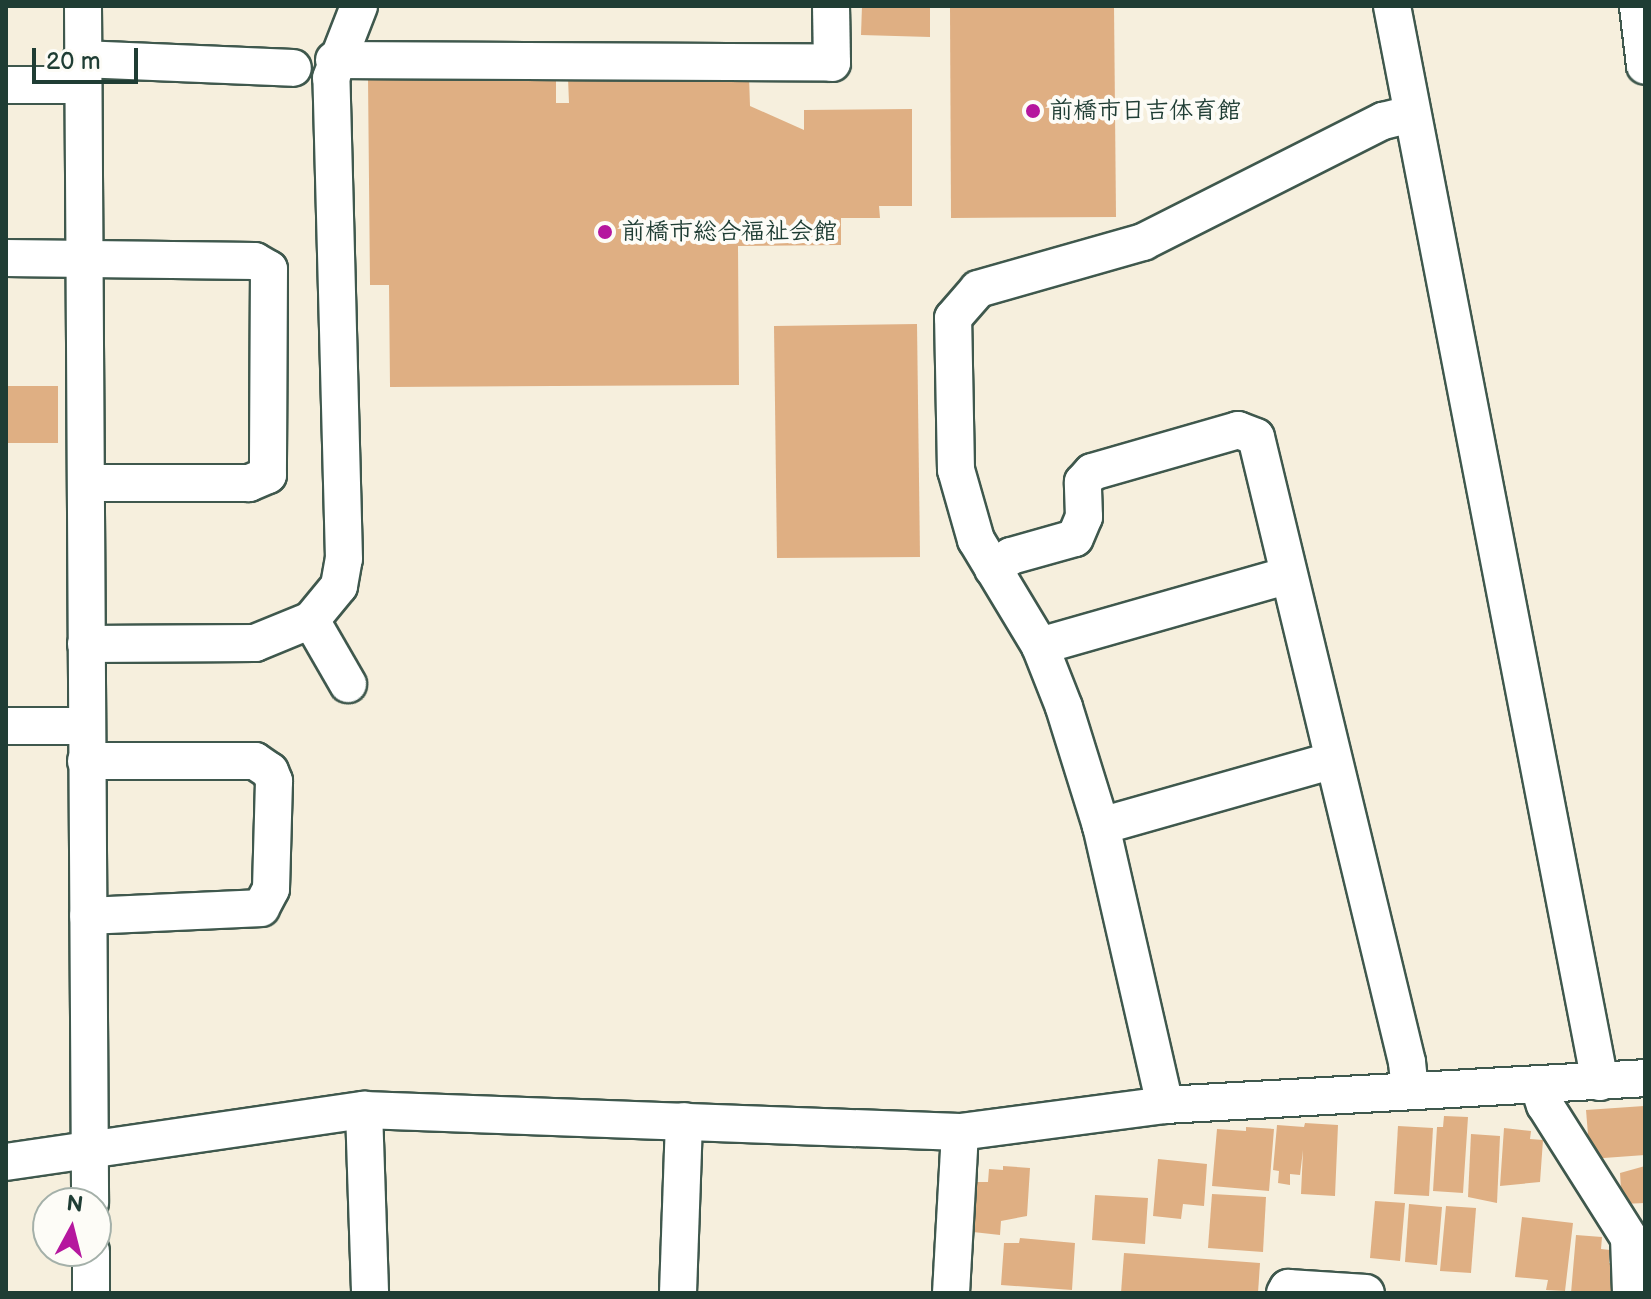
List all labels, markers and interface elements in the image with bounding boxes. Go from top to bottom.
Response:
scale bar [36,32,142,82]
text: 20 m [46,47,101,76]
place label: 前橋市日吉体育館 [1049,97,1241,125]
marker: 前橋市日吉体育館 [1024,102,1042,120]
place label: 前橋市総合福祉会館 [621,218,837,246]
marker: 前橋市総合福祉会館 [596,223,614,241]
north arrow [32,1187,112,1267]
text: N [65,1190,85,1219]

